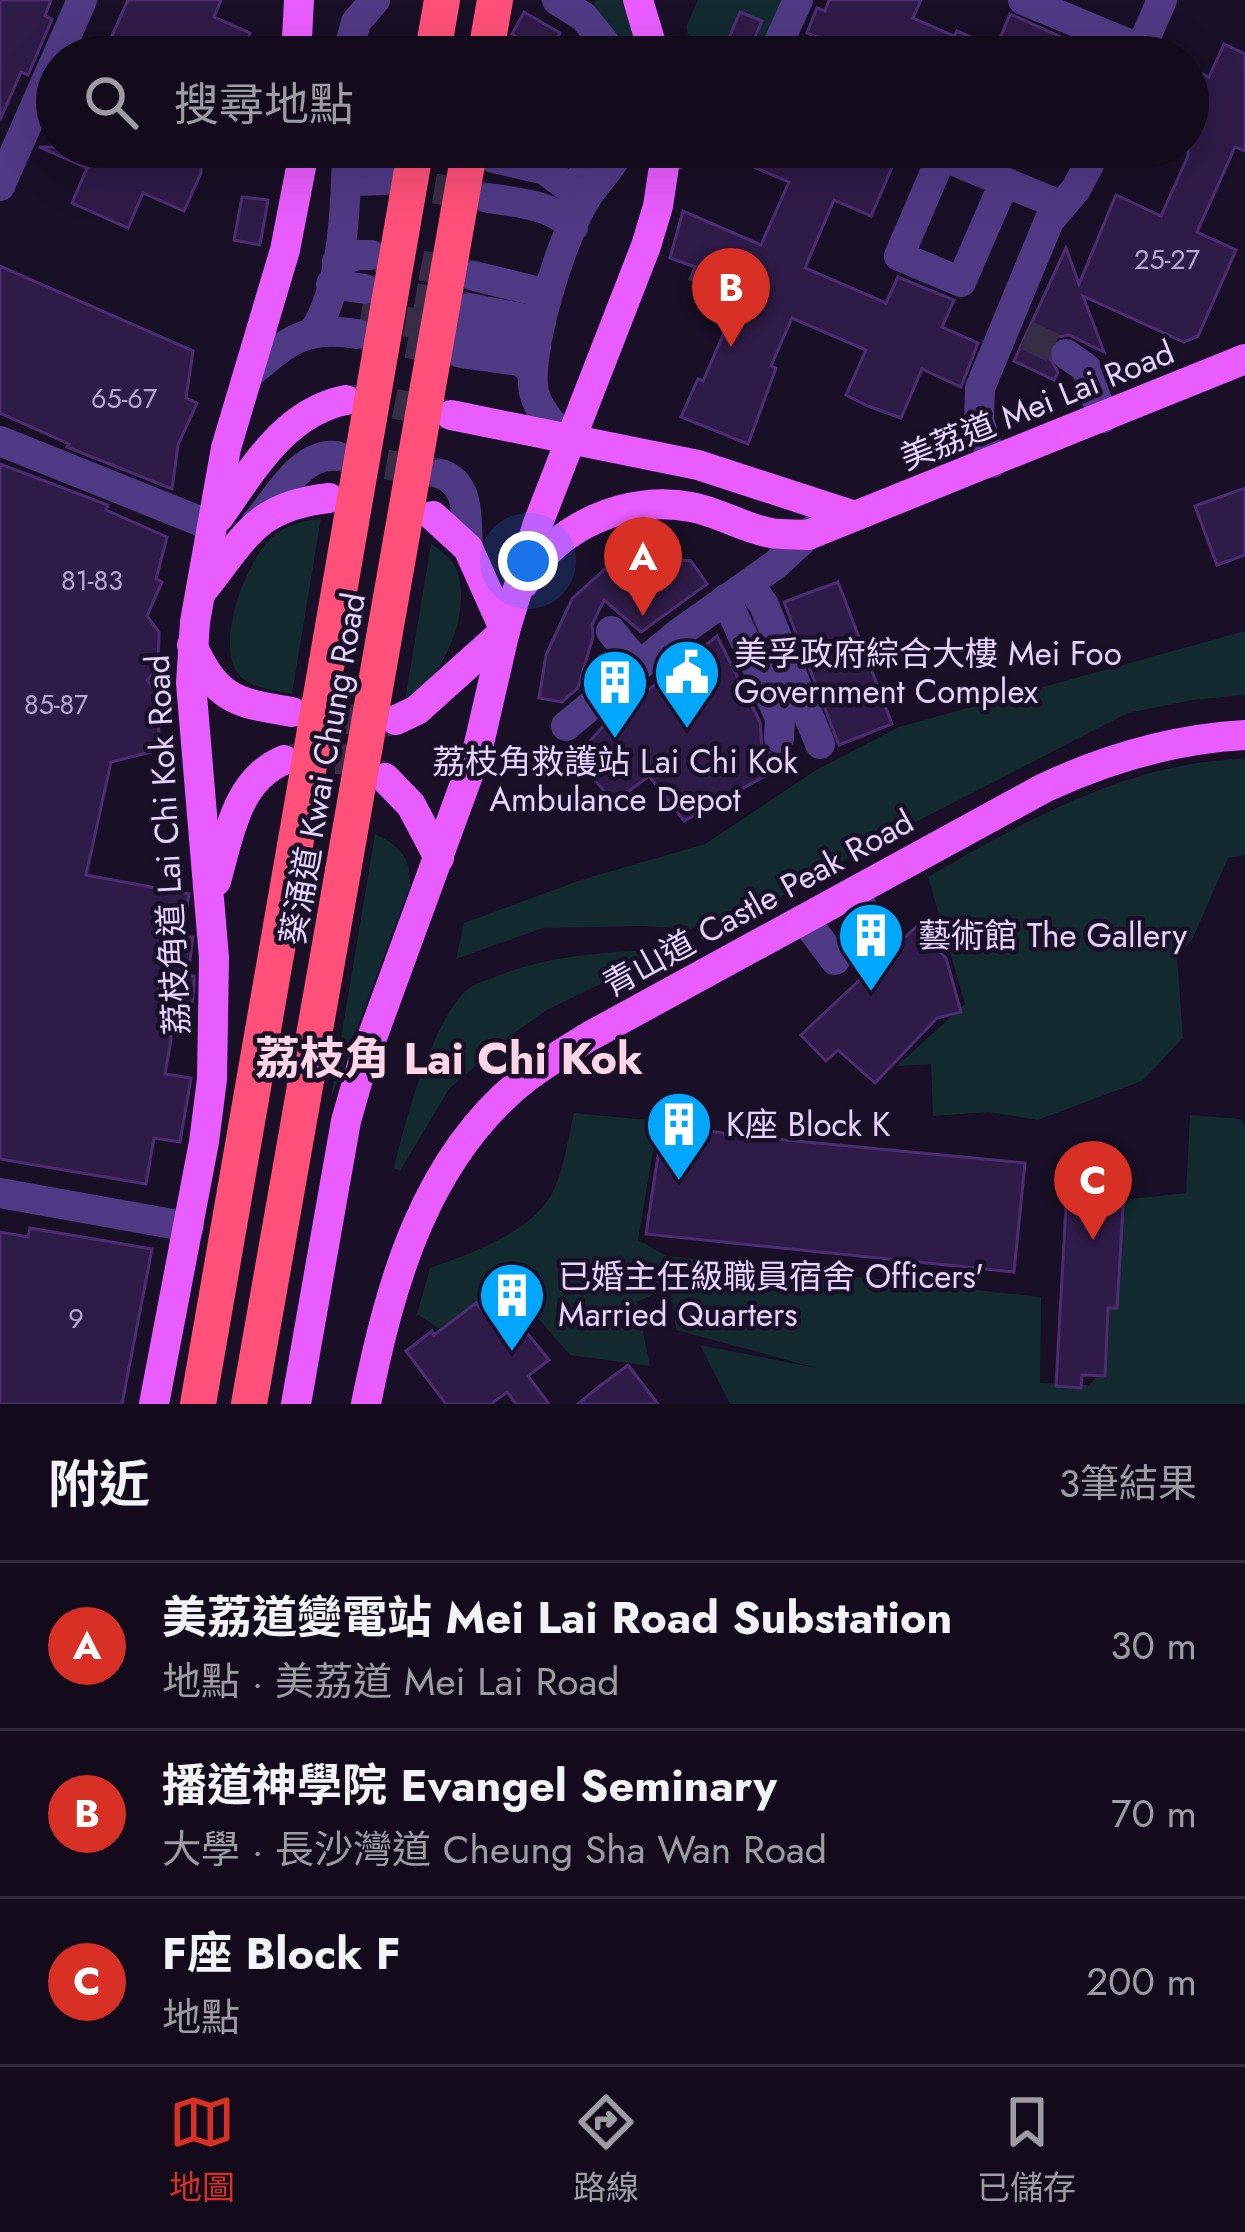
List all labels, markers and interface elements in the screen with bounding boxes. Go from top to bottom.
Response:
search box [36,36,1209,168]
icon: search [78,69,144,135]
text: 搜尋地點 [174,72,354,137]
house number: 25-27 [1134,240,1201,279]
pin: B [692,248,770,347]
street label: 美荔道 Mei Lai Road [893,329,1181,481]
house number: 65-67 [91,379,158,418]
pin: A [604,517,682,616]
your location [498,531,558,591]
house number: 81-83 [61,561,123,600]
street label: 葵涌道 Kwai Chung Road [269,589,377,949]
place label: 美孚政府綜合大樓 Mei Foo Government Complex [734,630,1122,715]
public building icon: 美孚政府綜合大樓 Mei Foo Government Complex [652,637,722,731]
building icon: 荔枝角救護站 Lai Chi Kok Ambulance Depot [580,647,650,741]
street label: 荔枝角道 Lai Chi Kok Road [134,654,200,1036]
house number: 85-87 [24,685,89,724]
place label: 荔枝角救護站 Lai Chi Kok Ambulance Depot [432,738,798,823]
street label: 青山道 Castle Peak Road [594,798,922,1008]
building icon: 藝術館 The Gallery [836,900,906,994]
place label: 藝術館 The Gallery [918,912,1187,959]
district label: 荔枝角 Lai Chi Kok [255,1026,643,1091]
building icon: K座 Block K [644,1089,714,1183]
place label: K座 Block K [726,1101,891,1148]
pin: C [1054,1141,1132,1240]
place label: 已婚主任級職員宿舍 Officers' Married Quarters [558,1253,984,1338]
building icon: 已婚主任級職員宿舍 Officers' Married Quarters [477,1260,547,1354]
house number: 9 [68,1299,84,1338]
text: 附近 [48,1447,150,1521]
text: 3筆結果 [1059,1455,1197,1512]
text: 美荔道變電站 Mei Lai Road Substation [162,1585,952,1650]
text: A [73,1617,101,1674]
text: 30 m [1110,1617,1197,1674]
text: 地點 · 美荔道 Mei Lai Road [162,1653,620,1710]
text: 播道神學院 Evangel Seminary [162,1753,777,1818]
text: B [74,1785,100,1842]
text: 70 m [1111,1785,1197,1842]
text: 大學 · 長沙灣道 Cheung Sha Wan Road [162,1821,827,1878]
text: F座 Block F [162,1921,401,1986]
text: C [73,1953,101,2010]
text: 200 m [1086,1953,1197,2010]
text: 地點 [162,1989,240,2046]
tab: 地圖 [169,2089,235,2211]
tab: 路線 [573,2089,639,2211]
tab: 已儲存 [977,2089,1076,2211]

